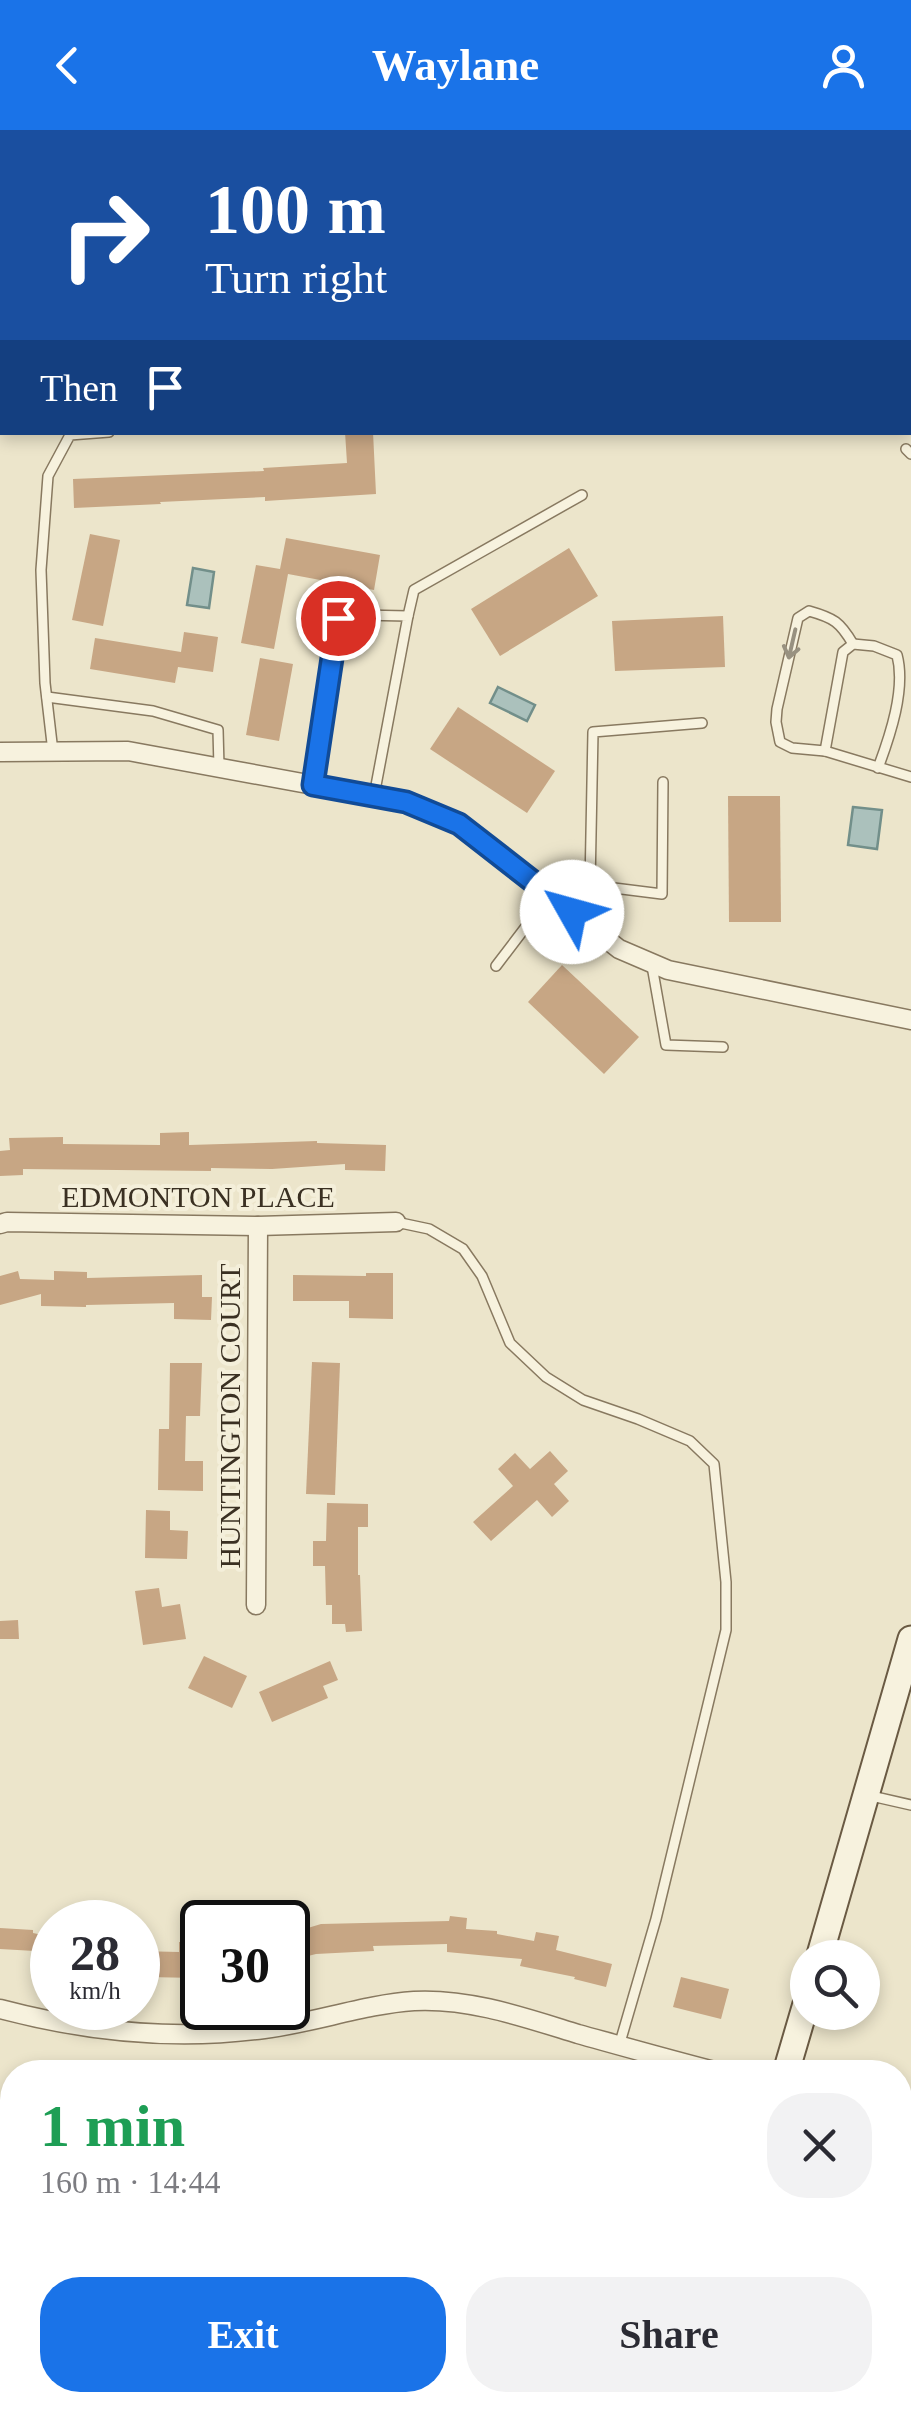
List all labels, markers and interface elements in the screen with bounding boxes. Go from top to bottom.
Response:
icon: back [40,38,95,93]
icon: person [816,38,871,93]
text: Waylane [372,40,539,90]
icon: right [40,170,170,300]
text: 100 m [205,171,386,248]
text: Turn right [205,253,387,303]
icon: arrive [138,360,193,415]
text: Then [40,367,118,409]
pin [296,576,381,661]
icon: arrive [311,591,366,646]
one-way arrow [782,627,800,659]
position arrow [520,860,624,964]
street label: EDMONTON PLACE [61,1180,335,1213]
street label: HUNTINGTON COURT [213,1263,246,1569]
speed limit sign: 30 [180,1900,310,2030]
text: 28 [70,1925,120,1981]
map controls [790,1940,880,2030]
button: search [790,1940,880,2030]
text: km/h [69,1977,121,2004]
text: 1 min [40,2093,185,2159]
button: close [767,2093,872,2198]
text: 160 m · 14:44 [40,2164,220,2200]
button: Exit [40,2277,446,2392]
button: Share [466,2277,872,2392]

